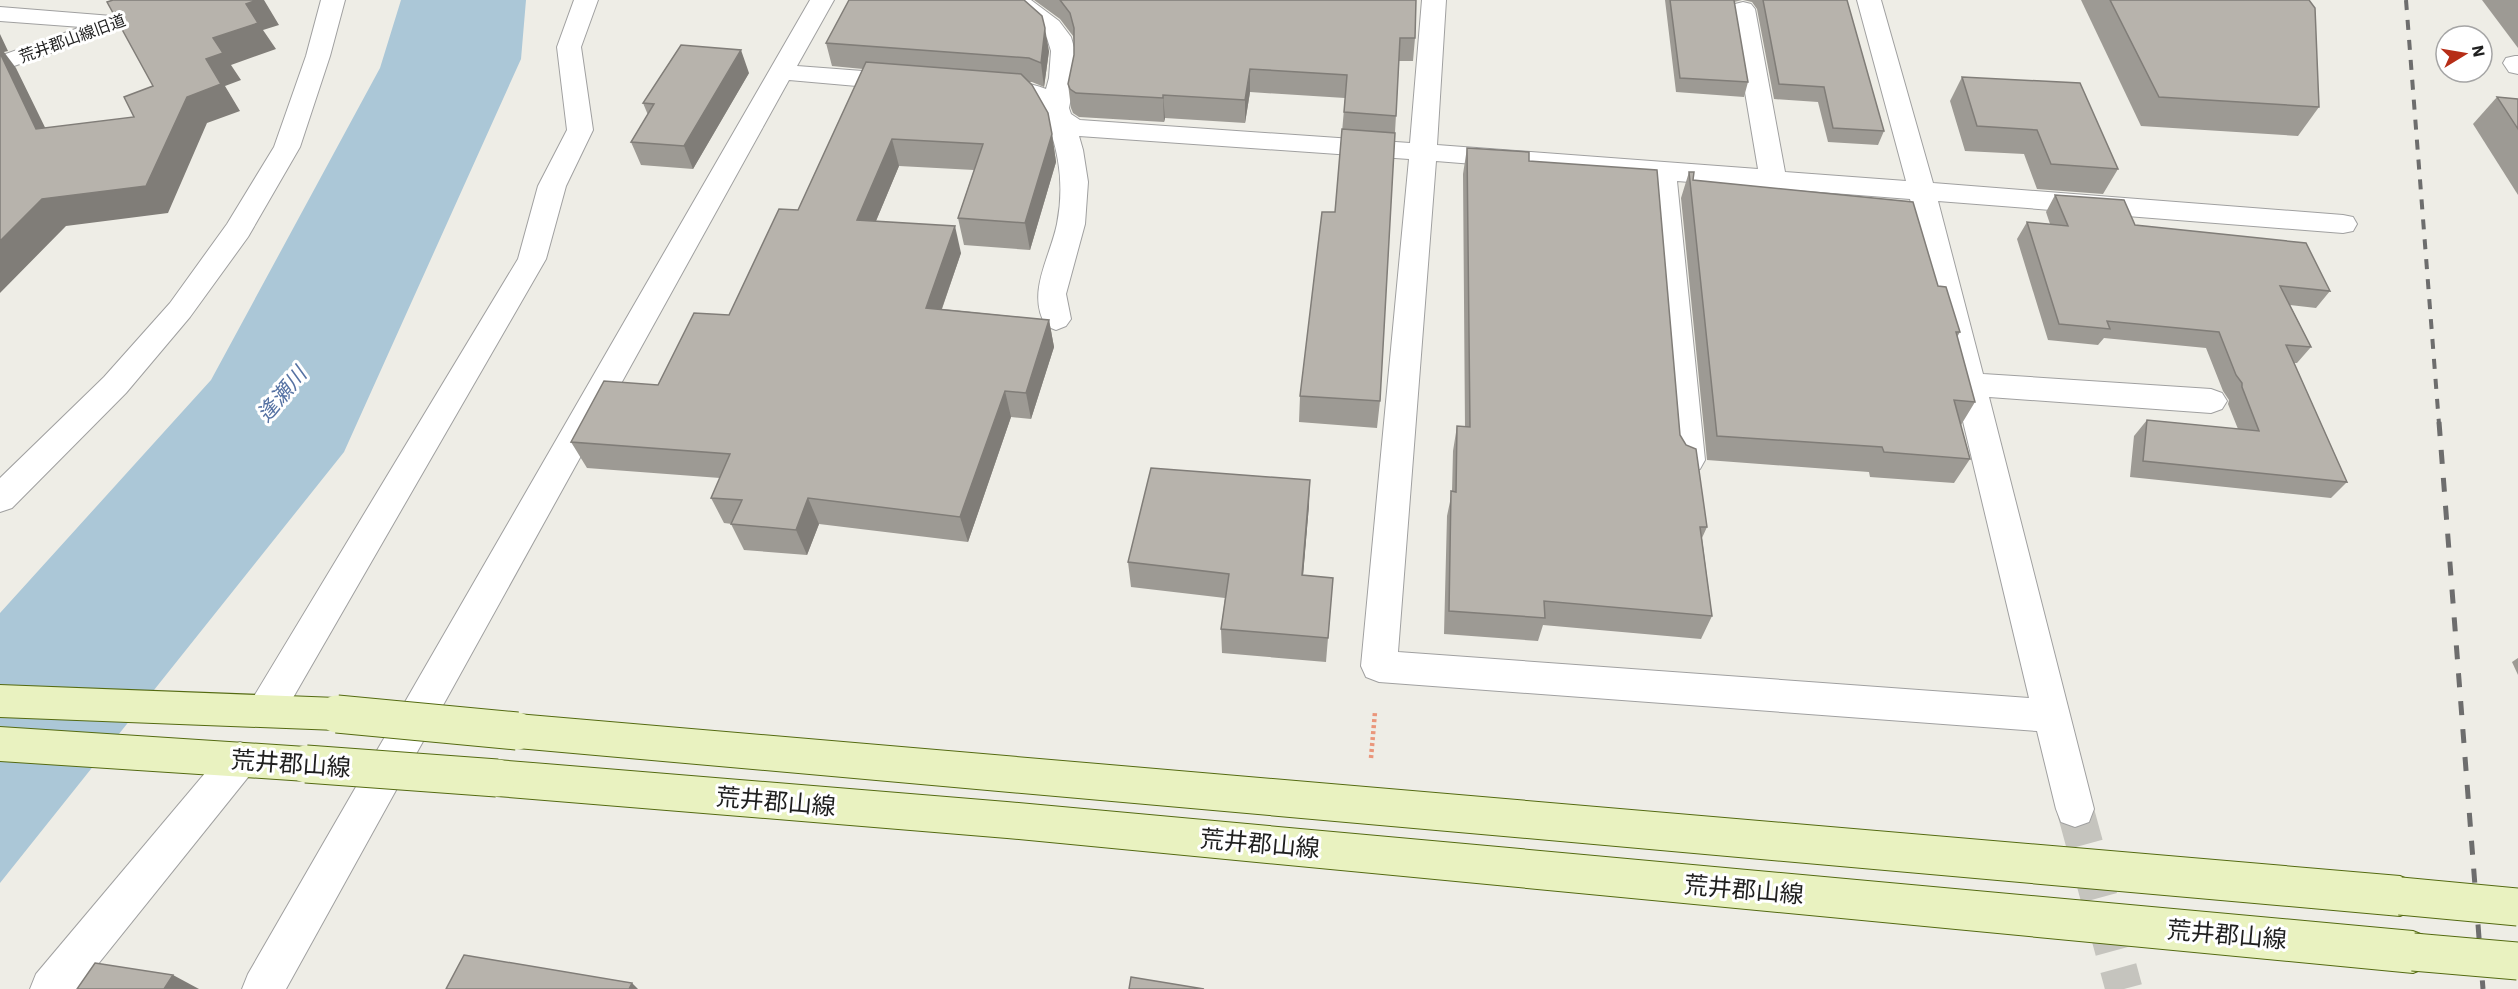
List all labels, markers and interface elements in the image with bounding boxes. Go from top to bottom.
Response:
street label: 荒井郡山線旧道 [16,9,128,67]
north arrow [2434,24,2494,84]
text: N [2468,44,2490,59]
water label: 逢瀬川 [250,359,313,427]
street label: 荒井郡山線 [230,743,352,783]
street label: 荒井郡山線 [715,780,837,822]
street label: 荒井郡山線 [1199,822,1321,864]
street label: 荒井郡山線 [1683,868,1805,910]
street label: 荒井郡山線 [2166,913,2288,955]

